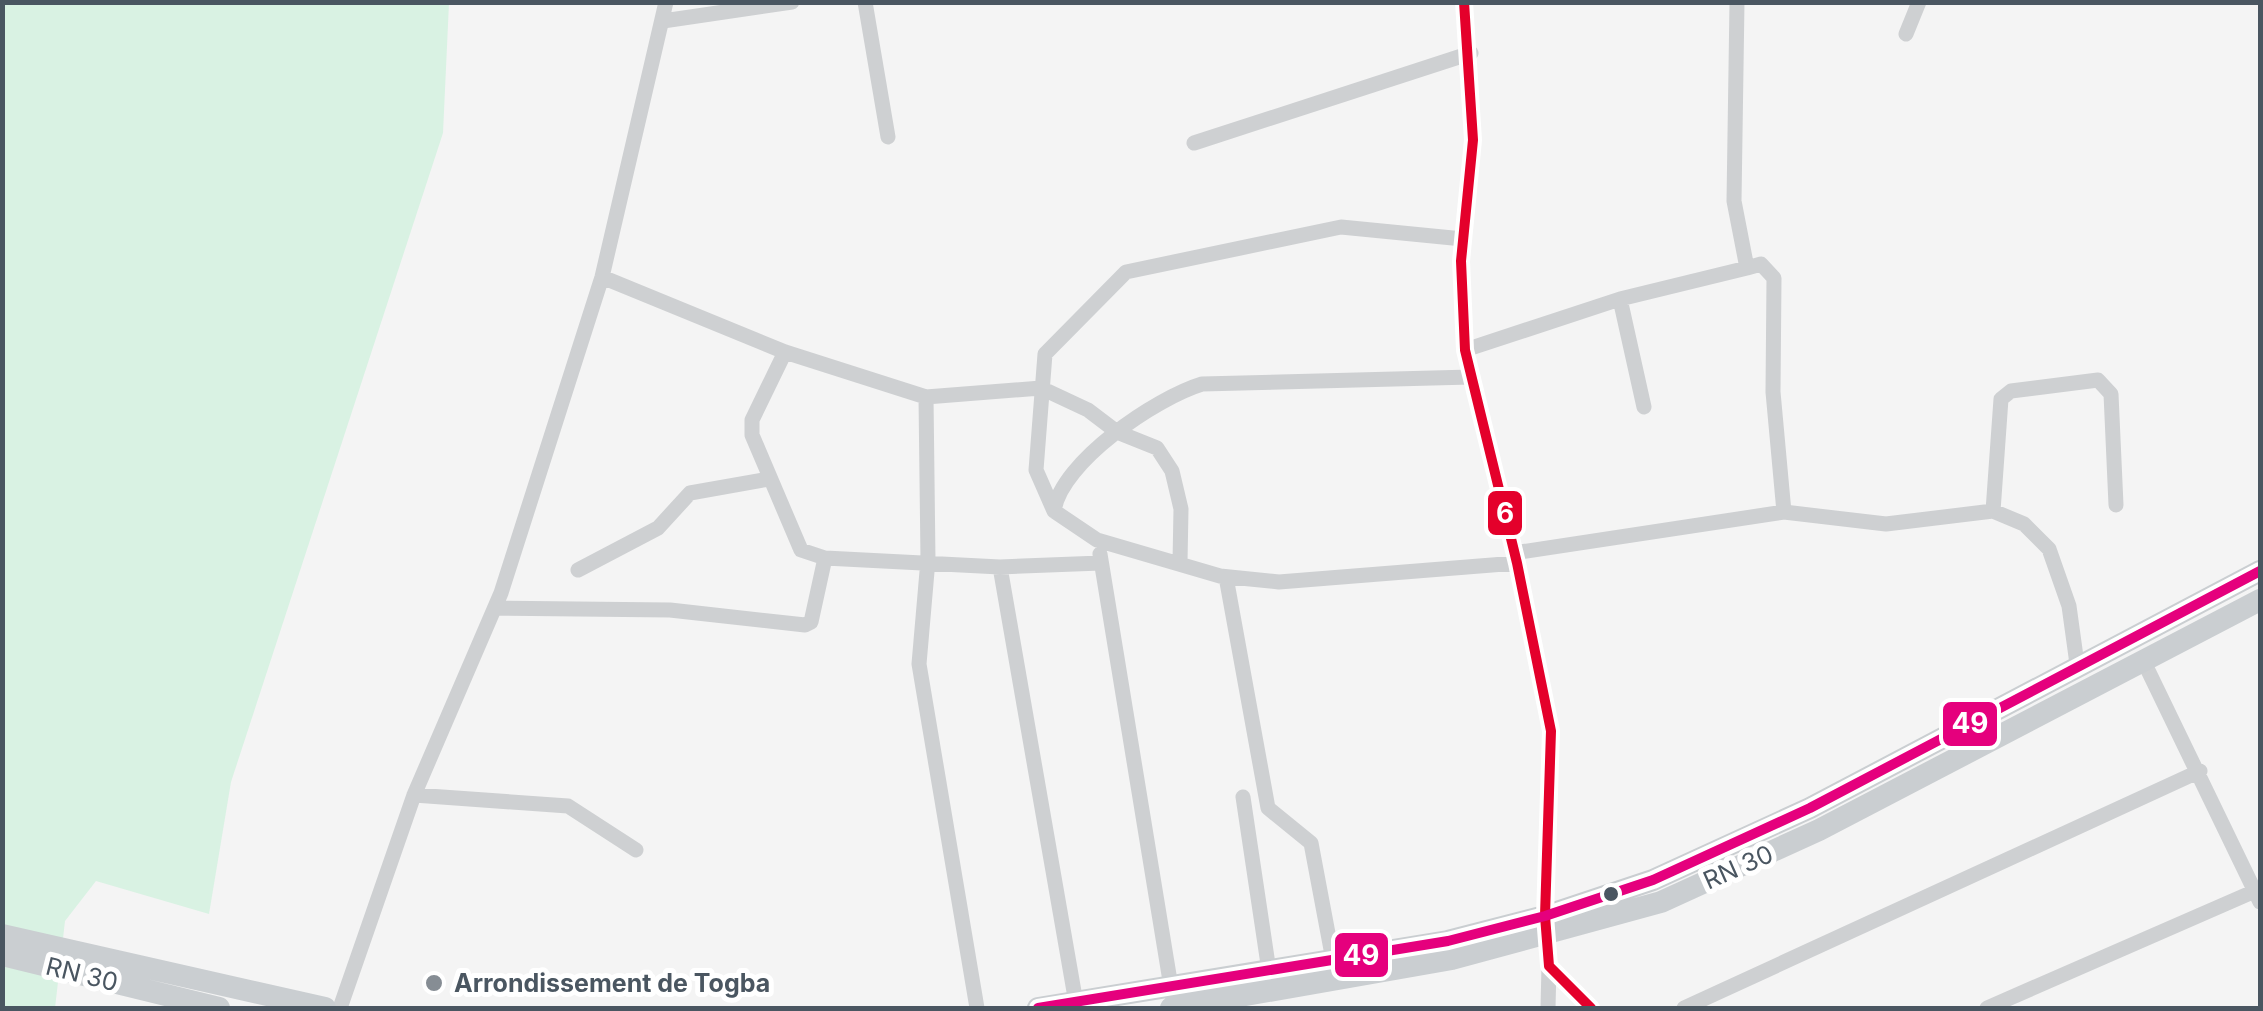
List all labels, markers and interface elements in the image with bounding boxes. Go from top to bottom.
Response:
line badge: 6 [1486,489,1524,537]
text: 6 [1496,496,1514,530]
line badge: 49 [1941,700,1999,748]
text: 49 [1951,706,1989,740]
street label: RN 30 [1698,838,1778,896]
unlabelled marker [1601,884,1621,904]
line badge: 49 [1333,931,1390,979]
text: 49 [1342,938,1380,972]
street label: RN 30 [43,951,121,997]
place label: Arrondissement de Togba [454,968,770,998]
marker: Arrondissement de Togba [423,972,445,994]

